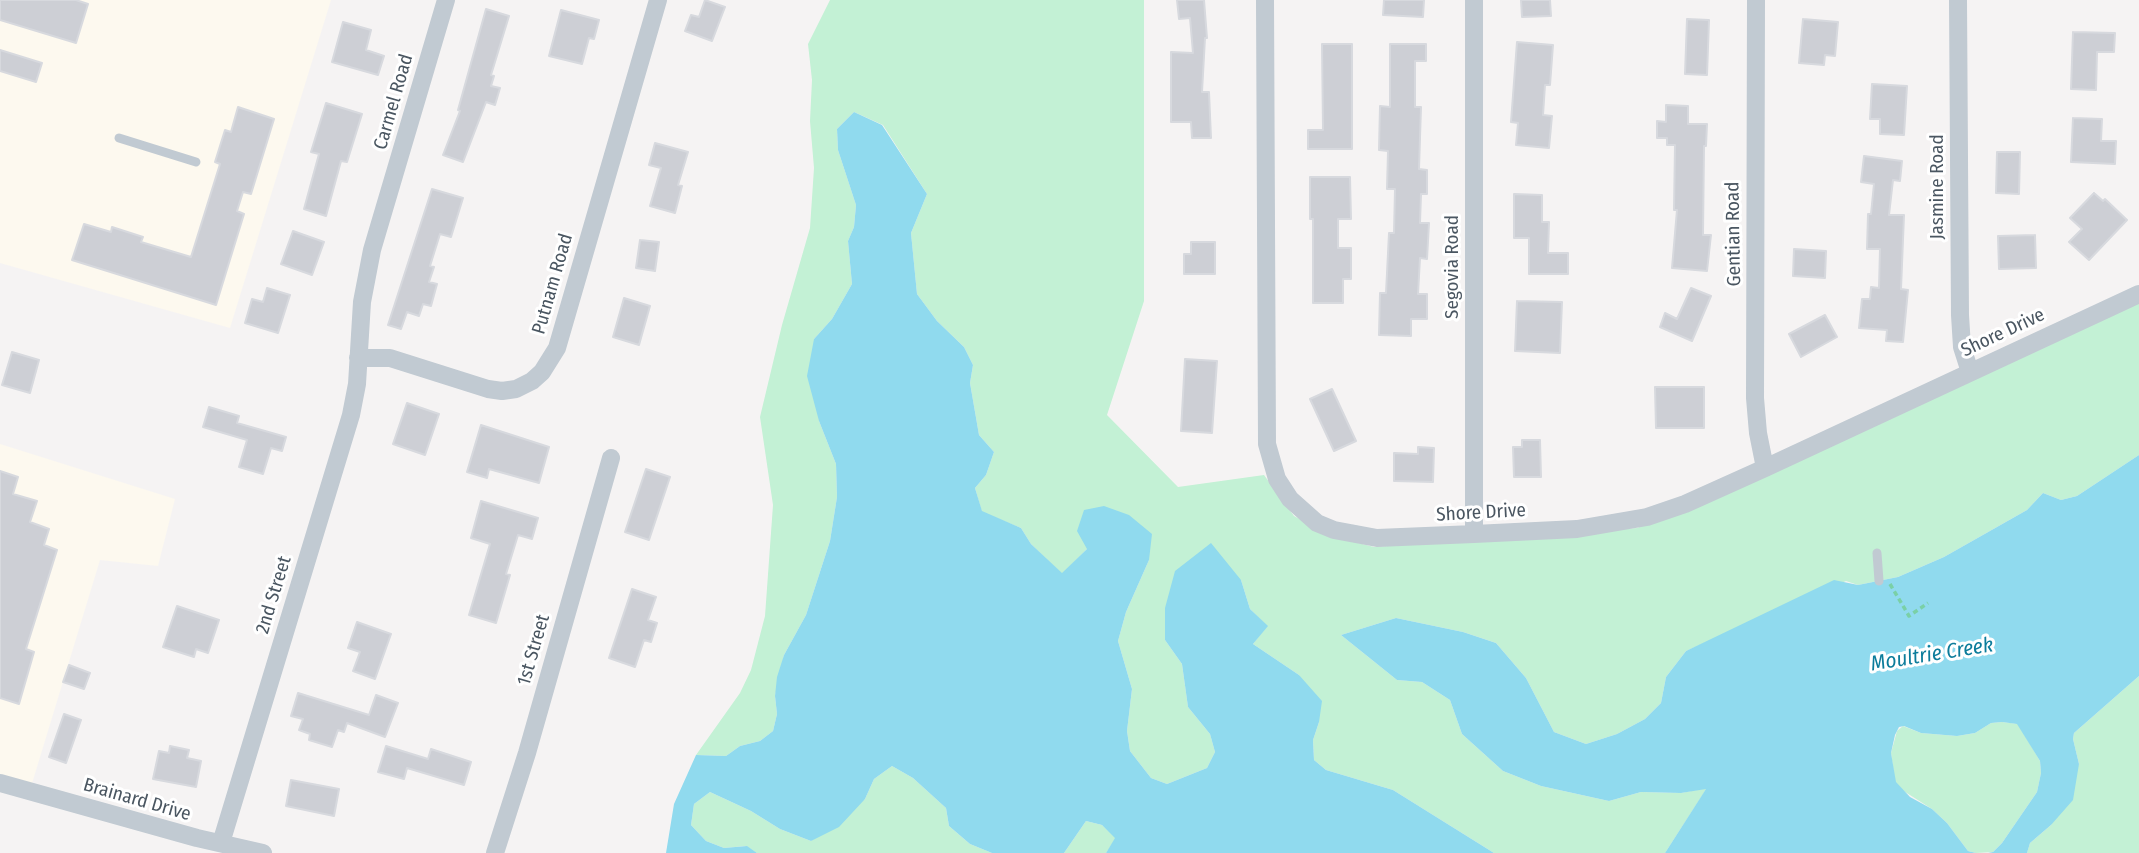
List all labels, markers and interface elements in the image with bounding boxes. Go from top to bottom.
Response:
street label: Carmel Road [369,52,419,152]
street label: Jasmine Road [1927,134,1949,240]
street label: Gentian Road [1722,182,1746,286]
street label: Segovia Road [1442,215,1464,319]
street label: Putnam Road [528,231,578,337]
street label: Shore Drive [1958,304,2048,362]
street label: Shore Drive [1436,499,1526,527]
street label: 2nd Street [251,554,297,636]
street label: 1st Street [513,612,555,688]
water label: Moultrie Creek [1869,633,1995,677]
street label: Brainard Drive [81,774,193,826]

